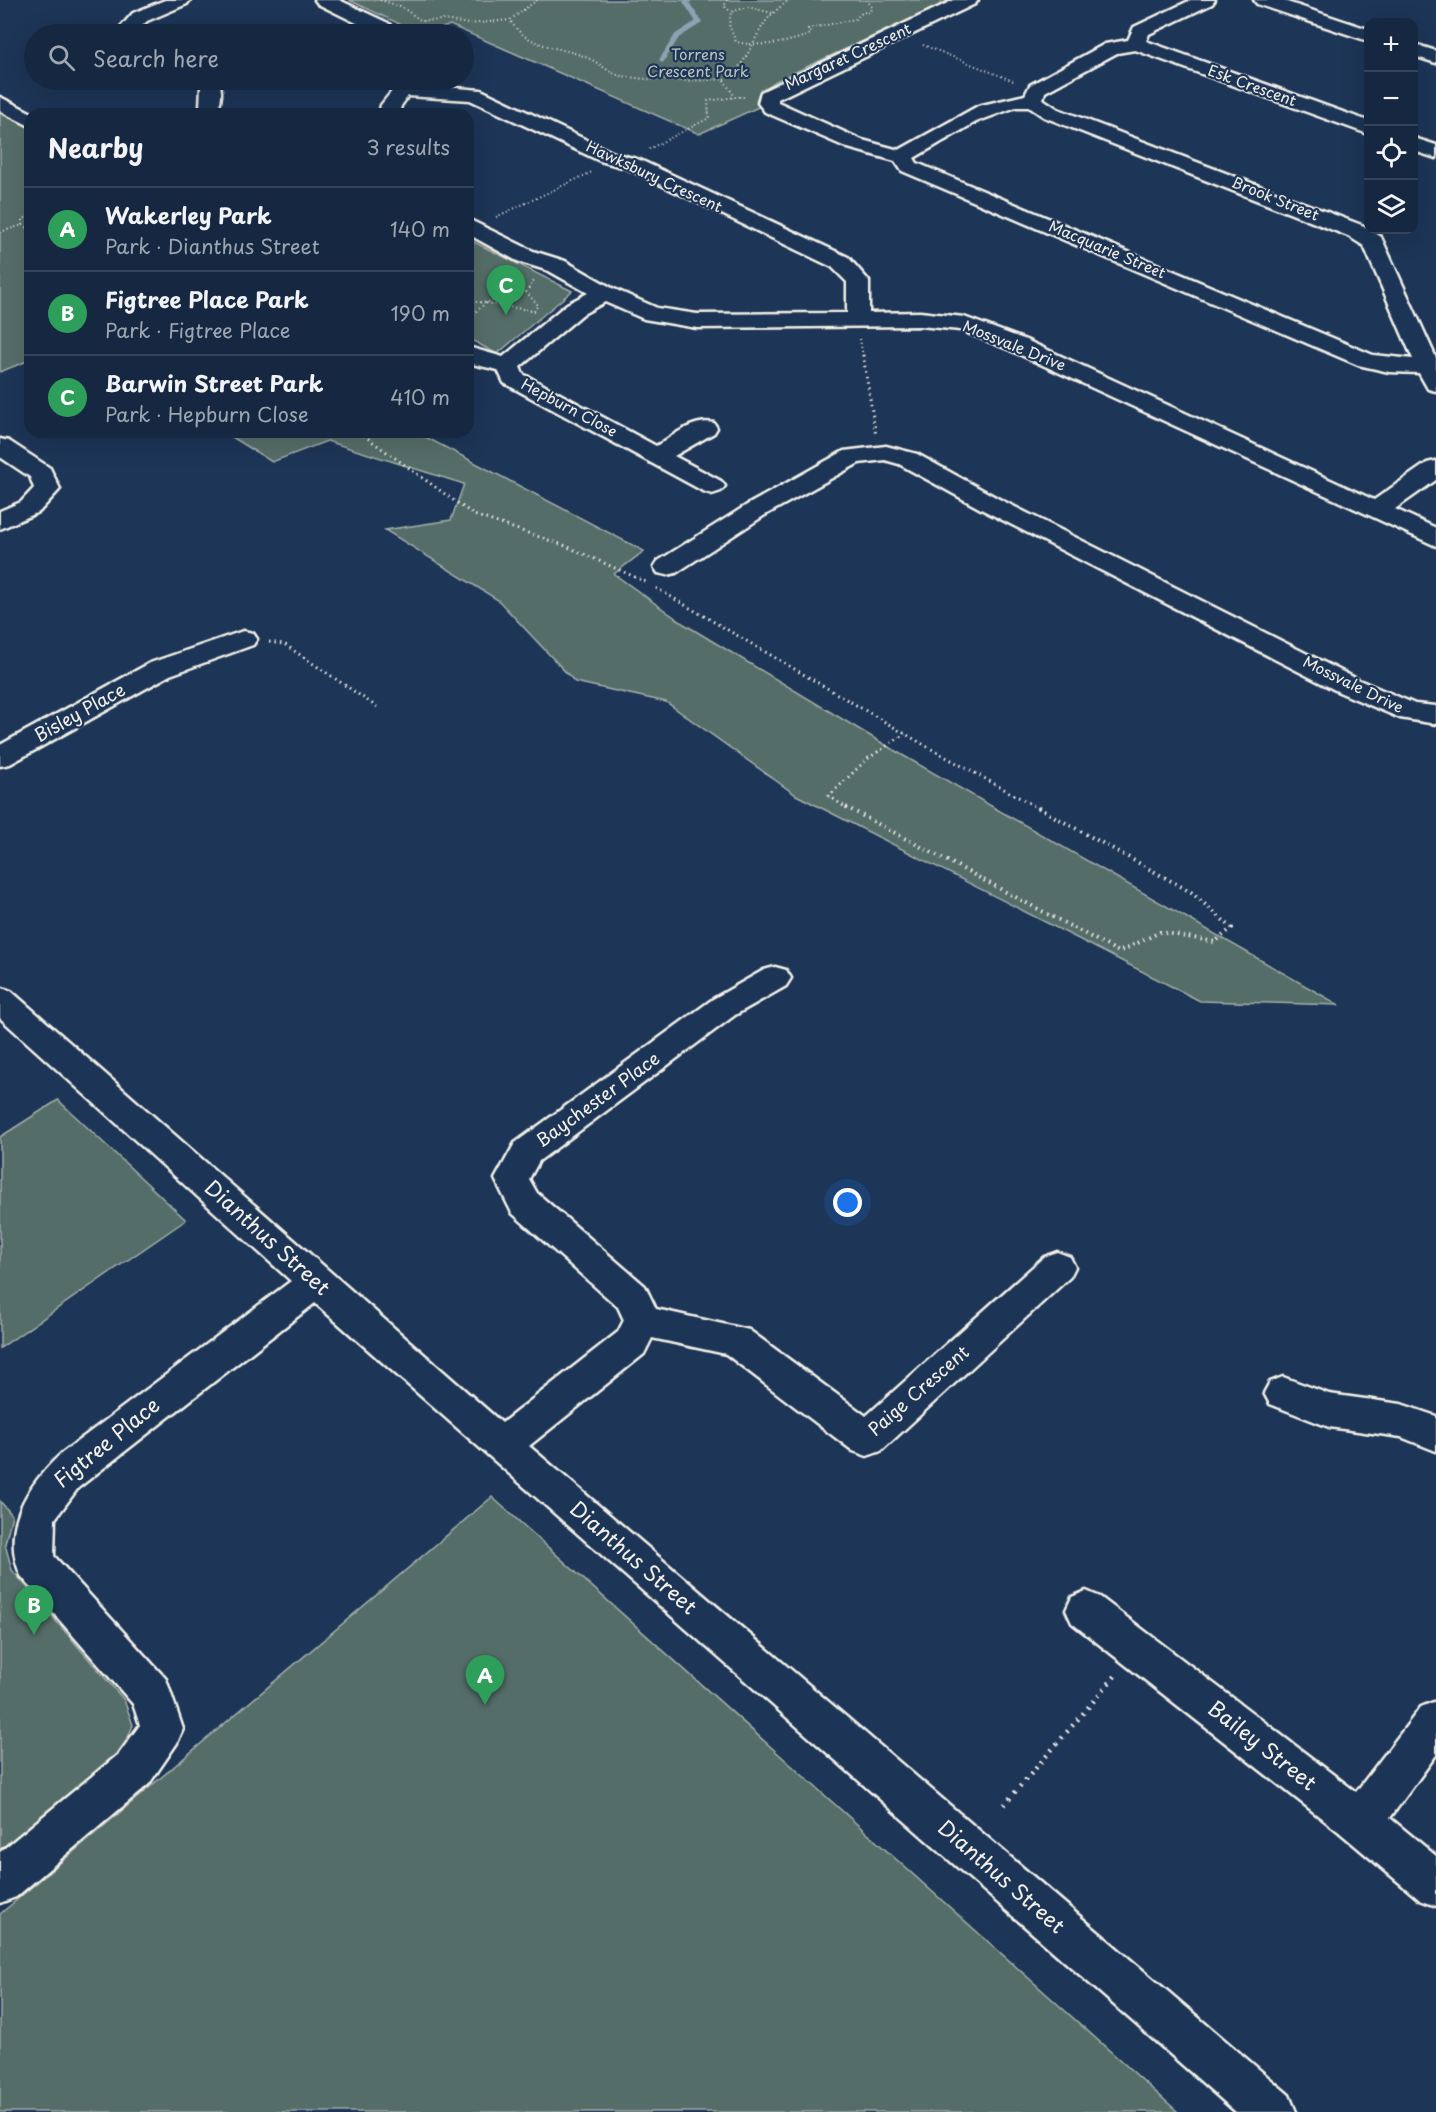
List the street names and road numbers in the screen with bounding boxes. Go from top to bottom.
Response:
street label: Margaret Crescent [780,16,914,95]
street label: Esk Crescent [1205,58,1300,111]
street label: Hawksbury Crescent [583,134,726,217]
street label: Brook Street [1228,170,1323,226]
street label: Macquarie Street [1046,214,1170,284]
street label: Mossvale Drive [960,313,1070,376]
street label: Hepburn Close [518,372,622,442]
street label: Mossvale Drive [1299,649,1408,718]
street label: Bisley Place [29,676,130,748]
street label: Baychester Place [529,1044,665,1153]
street label: Dianthus Street [198,1171,338,1302]
street label: Paige Crescent [862,1338,974,1441]
street label: Figtree Place [46,1389,166,1494]
street label: Dianthus Street [564,1492,705,1621]
street label: Bailey Street [1202,1692,1325,1797]
street label: Dianthus Street [932,1811,1073,1940]

